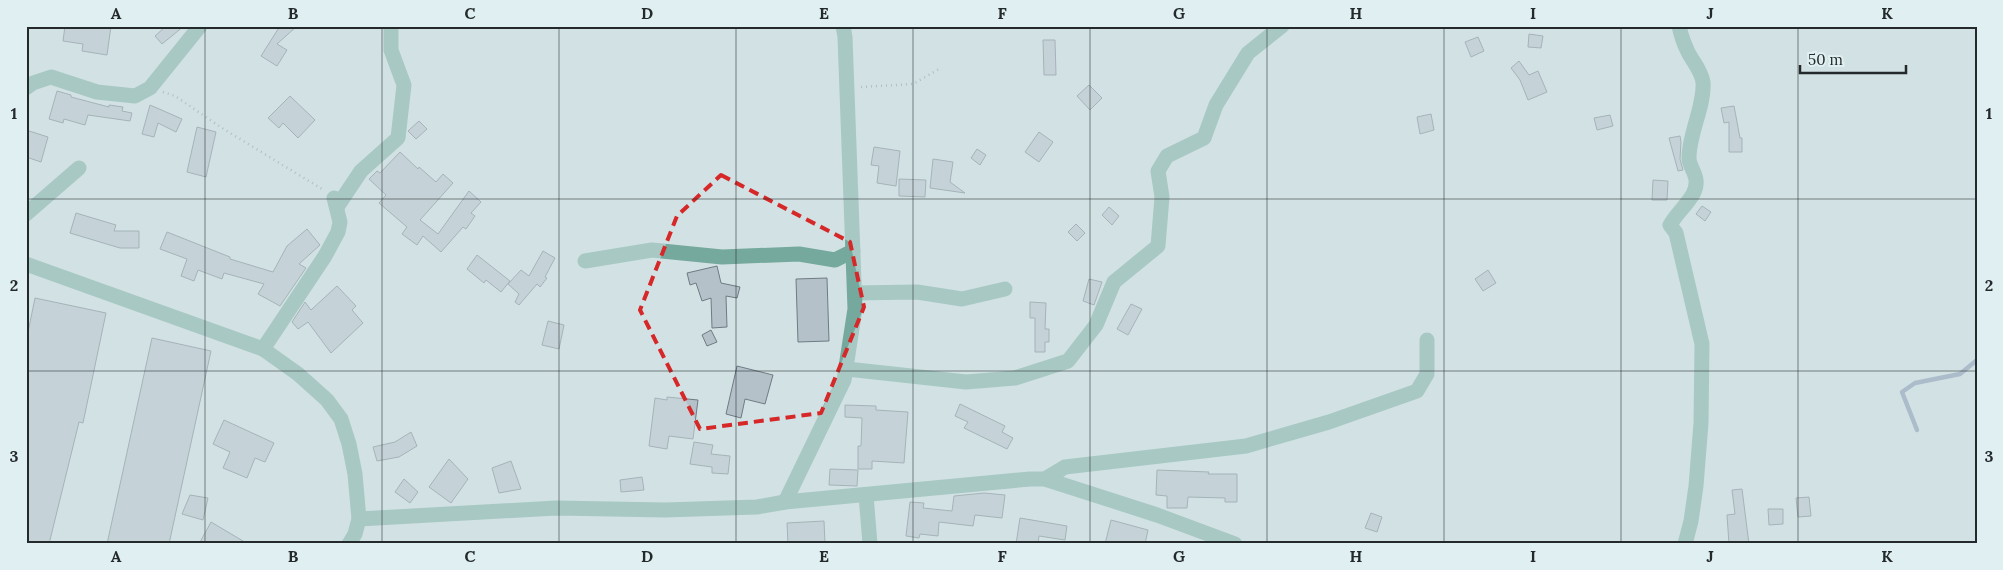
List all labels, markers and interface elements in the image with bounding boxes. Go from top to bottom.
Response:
text: A [111,3,122,23]
text: B [288,3,299,23]
text: C [464,3,476,23]
text: D [641,3,653,23]
text: E [819,3,829,23]
text: F [997,3,1007,23]
text: G [1173,3,1185,23]
text: H [1350,3,1363,23]
text: I [1530,3,1536,23]
text: J [1706,3,1714,23]
text: K [1881,3,1893,23]
scale bar [1800,42,1907,74]
text: 50 m [1808,50,1843,69]
text: 1 [11,103,17,123]
text: 1 [1986,103,1992,123]
text: 2 [10,275,18,295]
text: 2 [1985,275,1993,295]
text: 3 [10,446,19,466]
text: 3 [1985,446,1994,466]
text: A [111,546,122,566]
text: B [288,546,299,566]
text: C [464,546,476,566]
text: D [641,546,653,566]
text: E [819,546,829,566]
text: F [997,546,1007,566]
text: G [1173,546,1185,566]
text: H [1350,546,1363,566]
text: I [1530,546,1536,566]
text: J [1706,546,1714,566]
text: K [1881,546,1893,566]

